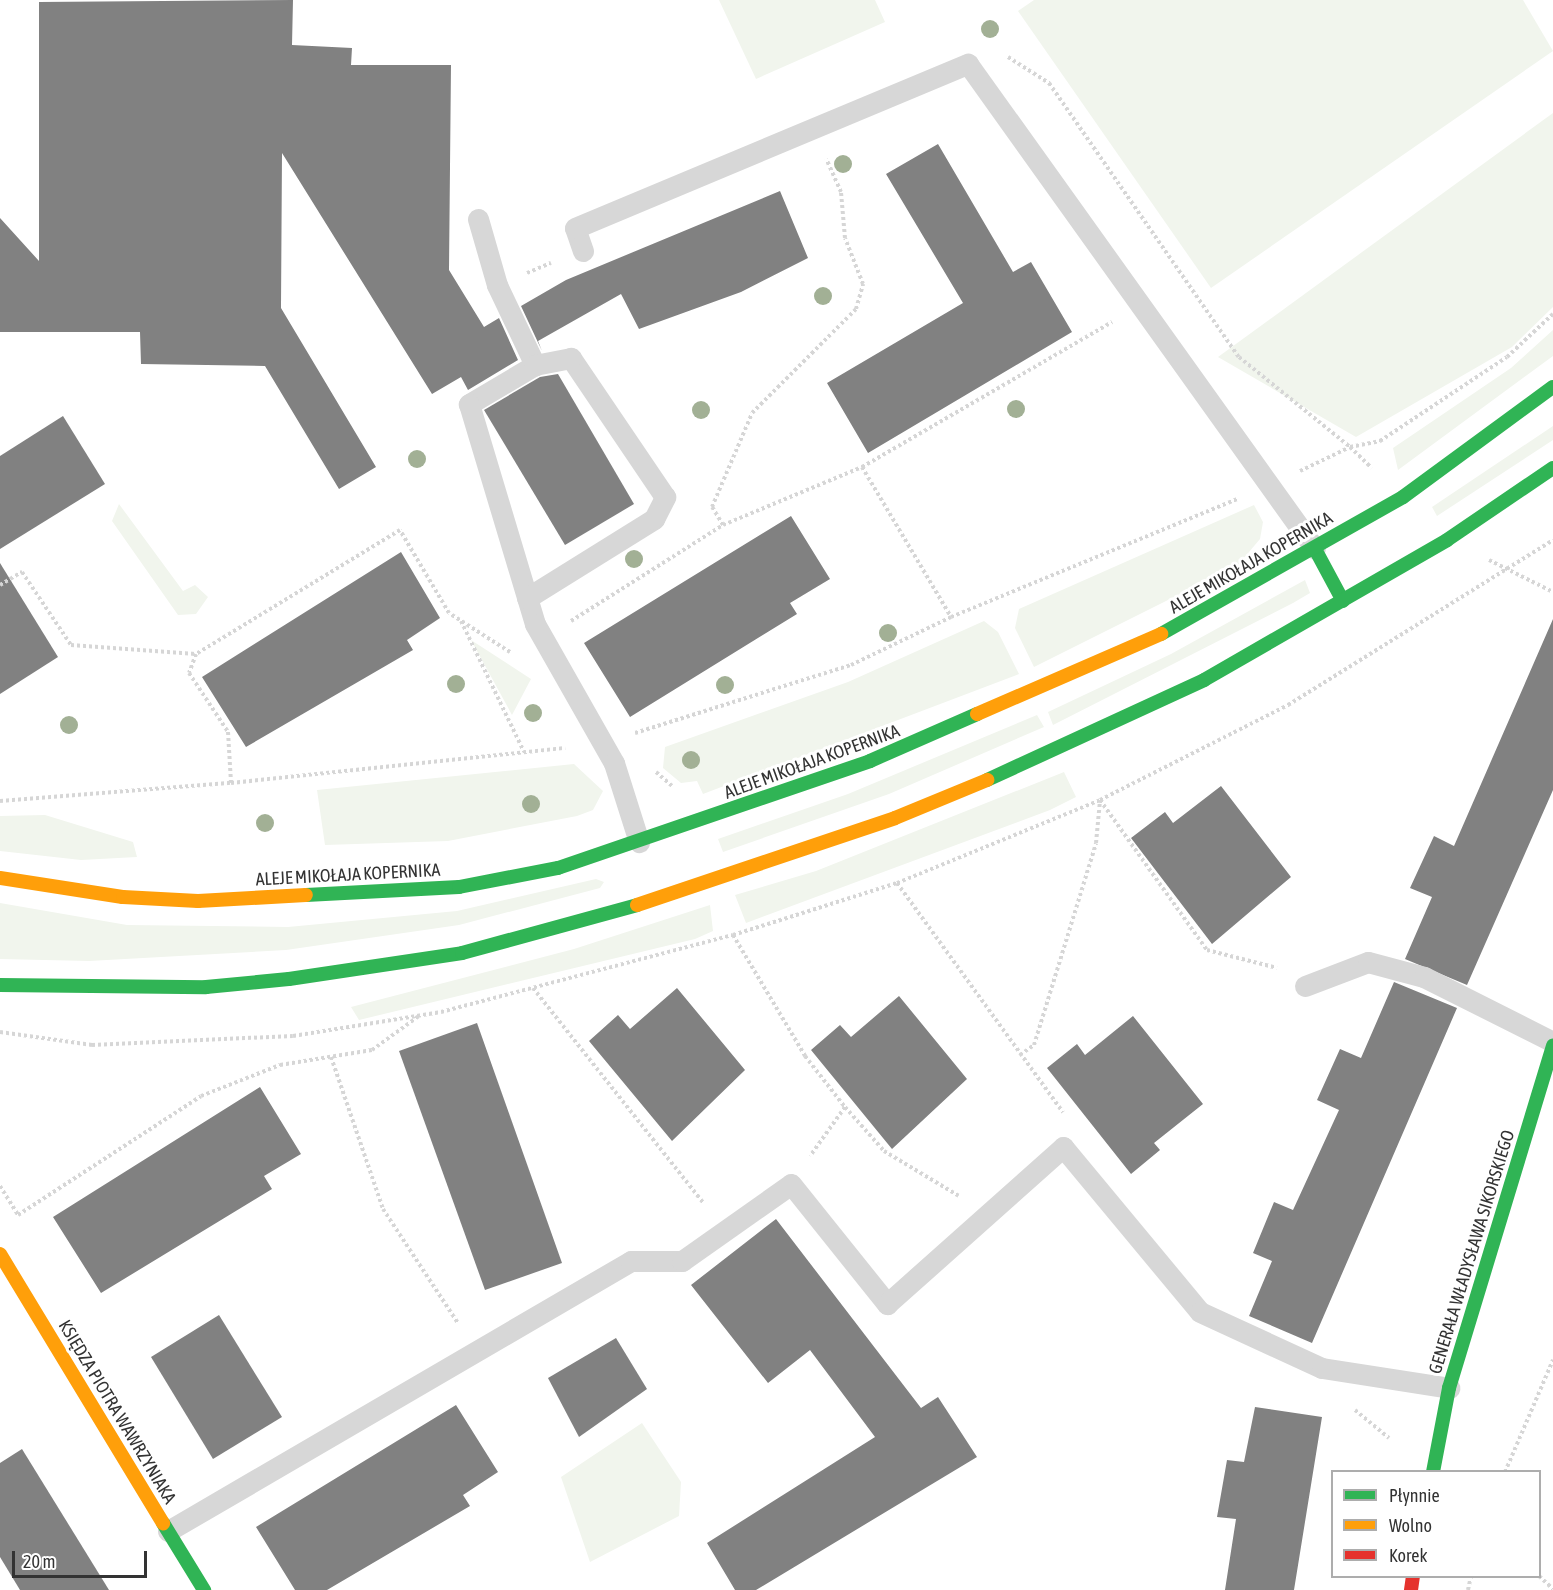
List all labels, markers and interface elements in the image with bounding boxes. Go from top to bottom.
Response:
street label: ALEJE MIKOŁAJA KOPERNIKA [1166,507,1336,619]
street label: ALEJE MIKOŁAJA KOPERNIKA [722,720,902,804]
street label: ALEJE MIKOŁAJA KOPERNIKA [255,859,441,891]
street label: GENERAŁA WŁADYSŁAWA SIKORSKIEGO [1425,1128,1519,1376]
street label: KSIĘDZA PIOTRA WAWRZYNIAKA [54,1316,180,1508]
legend [1331,1470,1541,1578]
text: Płynnie [1389,1485,1440,1506]
text: Wolno [1389,1515,1432,1536]
scale bar [15,1539,150,1577]
text: Korek [1389,1545,1427,1566]
text: 20 m [23,1551,55,1572]

